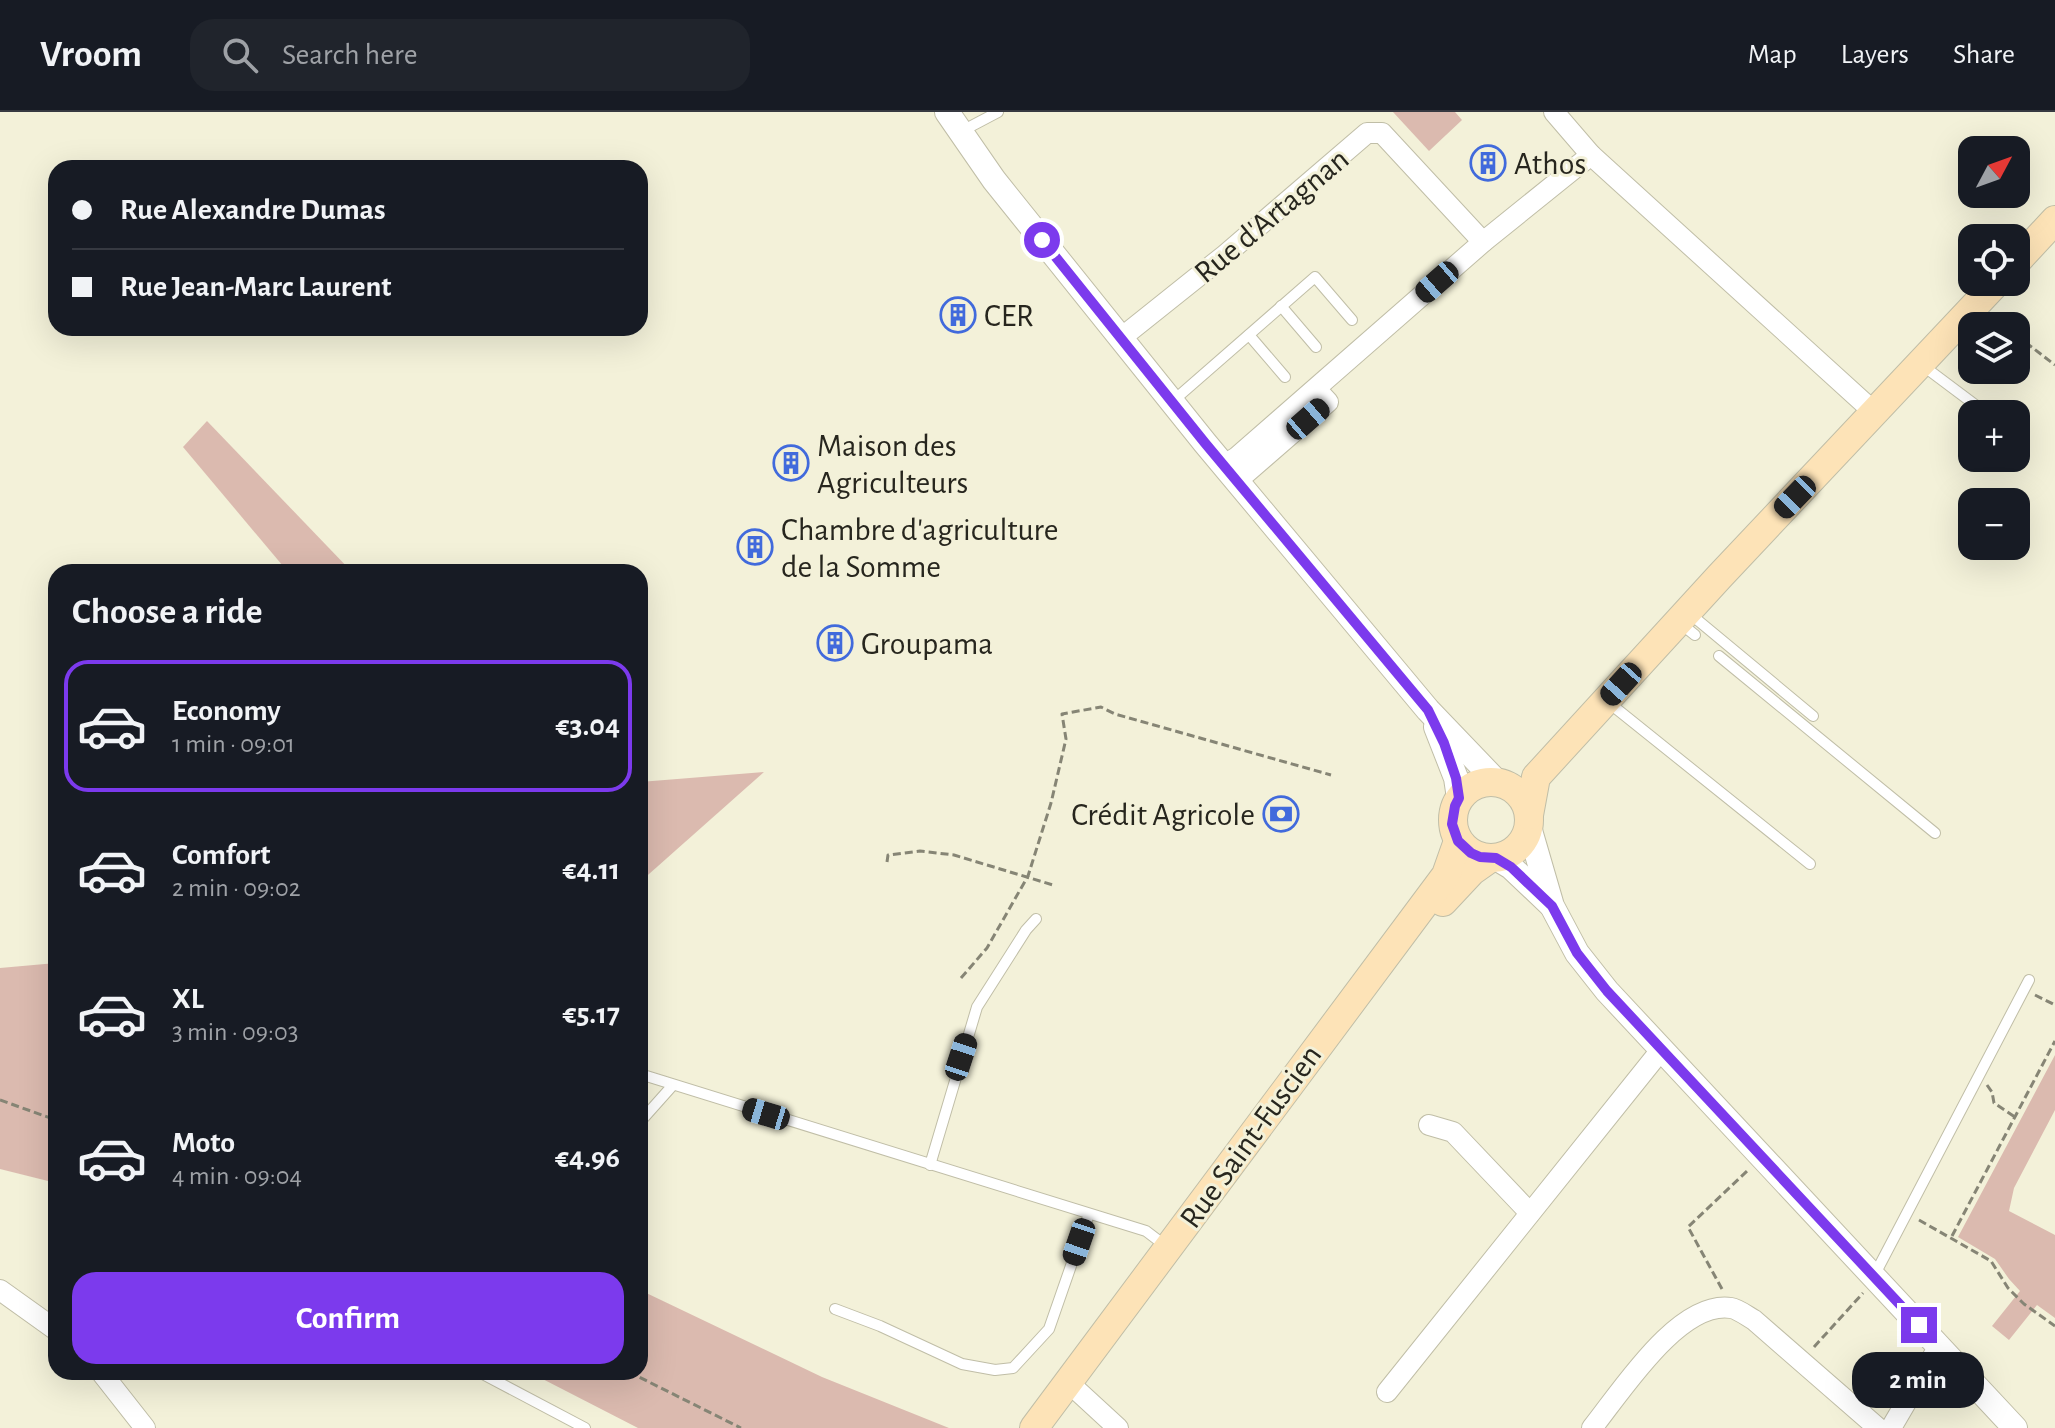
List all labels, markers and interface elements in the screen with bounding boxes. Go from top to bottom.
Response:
search box [190,19,750,91]
icon: search [218,33,262,77]
text: Vroom [40,36,142,74]
text: Search here [282,40,418,70]
text: Map [1748,41,1797,69]
text: Layers [1841,41,1909,69]
text: Share [1953,41,2015,69]
north arrow [1958,136,2030,208]
map controls [1958,136,2030,560]
street label: Rue d'Artagnan [1189,142,1355,289]
building icon: Athos [1469,144,1507,182]
place label: Athos [1514,148,1586,180]
text: Rue Alexandre Dumas [120,195,386,225]
route start [1024,222,1060,258]
button: locate [1958,224,2030,296]
car [1411,257,1463,307]
text: Rue Jean-Marc Laurent [120,272,391,302]
building icon: CER [939,296,977,334]
place label: CER [984,300,1034,332]
button: layers [1958,312,2030,384]
car [1282,394,1334,444]
button: + [1958,400,2030,472]
place label: Maison des Agriculteurs [817,430,968,499]
building icon: Maison des Agriculteurs [772,444,810,482]
car [1770,471,1820,523]
button: − [1958,488,2030,560]
place label: Chambre d'agriculture de la Somme [781,514,1059,583]
building icon: Chambre d'agriculture de la Somme [736,528,774,566]
text: Choose a ride [72,594,262,630]
building icon: Groupama [816,624,854,662]
place label: Groupama [861,628,993,660]
car [1596,658,1646,710]
icon: car [76,690,148,762]
text: Economy [172,696,281,726]
text: €3.04 [555,711,620,741]
text: 1 min · 09:01 [172,731,295,757]
bank icon: Crédit Agricole [1262,795,1300,833]
place label: Crédit Agricole [1071,799,1255,831]
icon: car [76,834,148,906]
text: Comfort [172,840,271,870]
text: €4.11 [562,855,620,885]
text: 2 min · 09:02 [172,875,301,901]
icon: car [76,978,148,1050]
text: XL [172,984,204,1014]
text: €5.17 [562,999,620,1029]
text: 3 min · 09:03 [172,1019,298,1045]
car [942,1030,980,1084]
street label: Rue Saint-Fuscien [1174,1039,1328,1234]
car [740,1096,792,1132]
icon: car [76,1122,148,1194]
text: Moto [172,1128,235,1158]
text: €4.96 [555,1143,620,1173]
text: 4 min · 09:04 [172,1163,302,1189]
car [1060,1215,1098,1269]
button: Confirm [72,1272,624,1364]
route end [1901,1307,1937,1343]
callout: 2 min [1853,1353,1985,1409]
text: 2 min [1889,1367,1947,1393]

